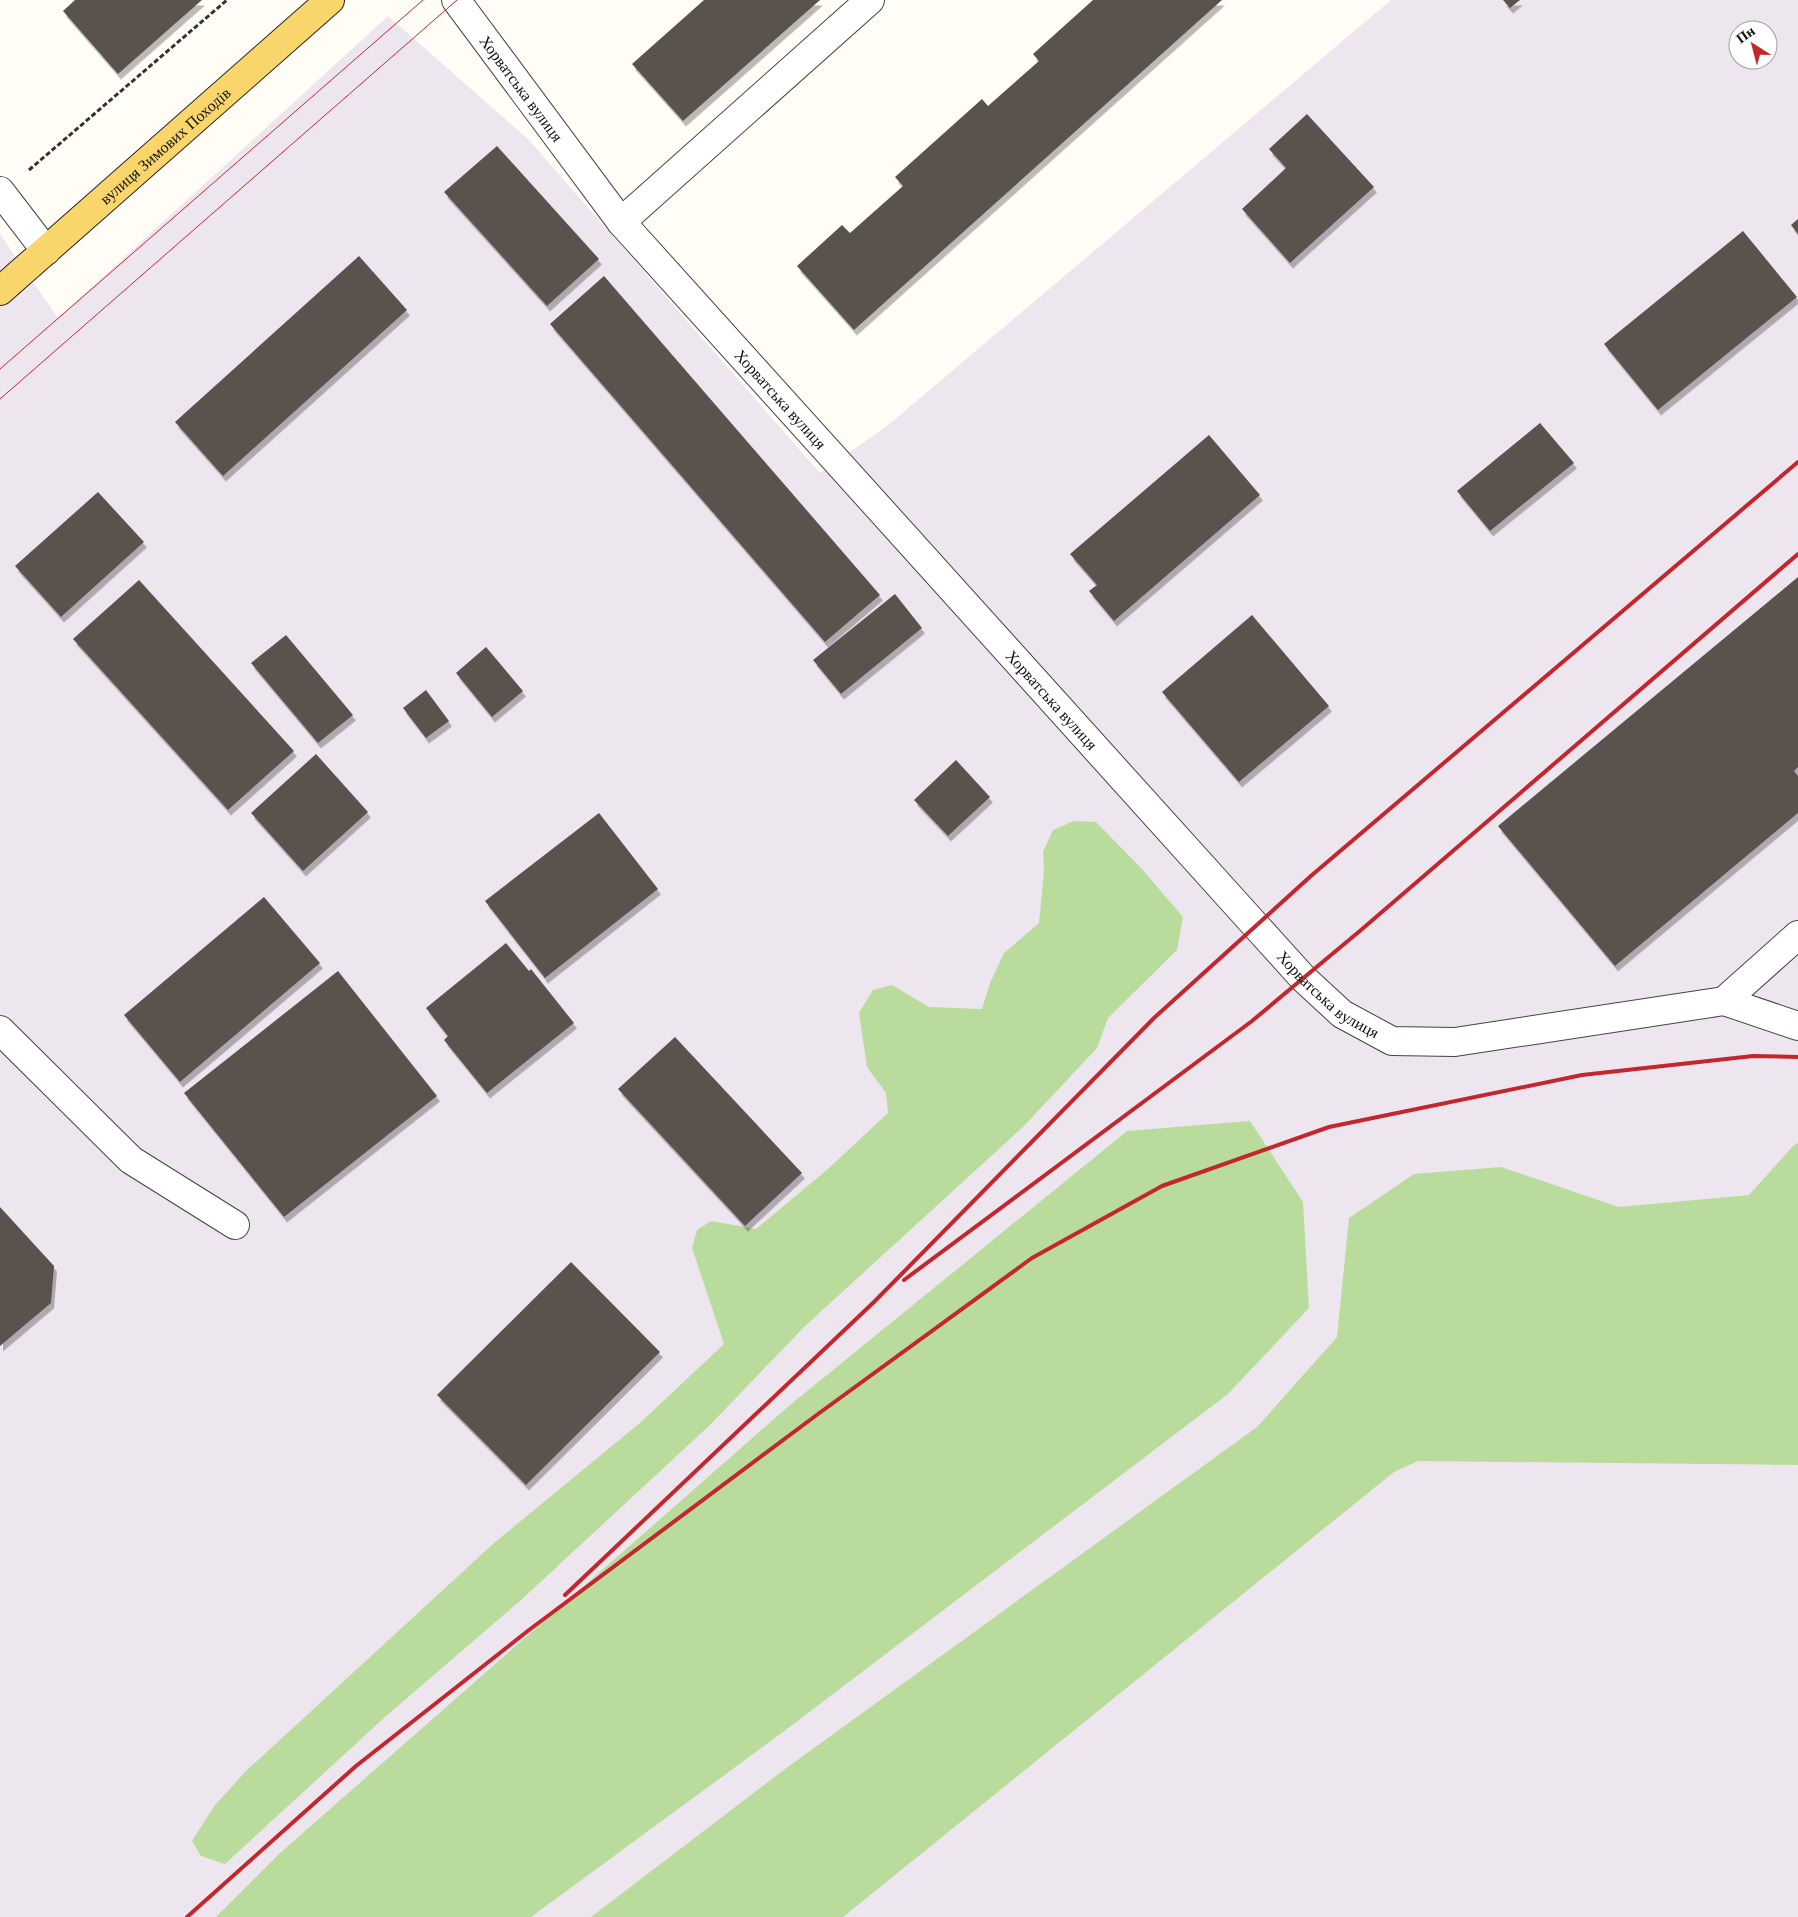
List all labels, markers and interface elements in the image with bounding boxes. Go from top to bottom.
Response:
north arrow [1728,20,1778,70]
text: Пн [1734,23,1758,47]
street label: Хорватська вулиця [477,32,567,145]
street label: вулиця Зимових Походів [96,83,234,207]
street label: Хорватська вулиця [732,346,830,453]
street label: Хорватська вулиця [1003,647,1101,753]
street label: Хорватська вулиця [1274,947,1383,1041]

